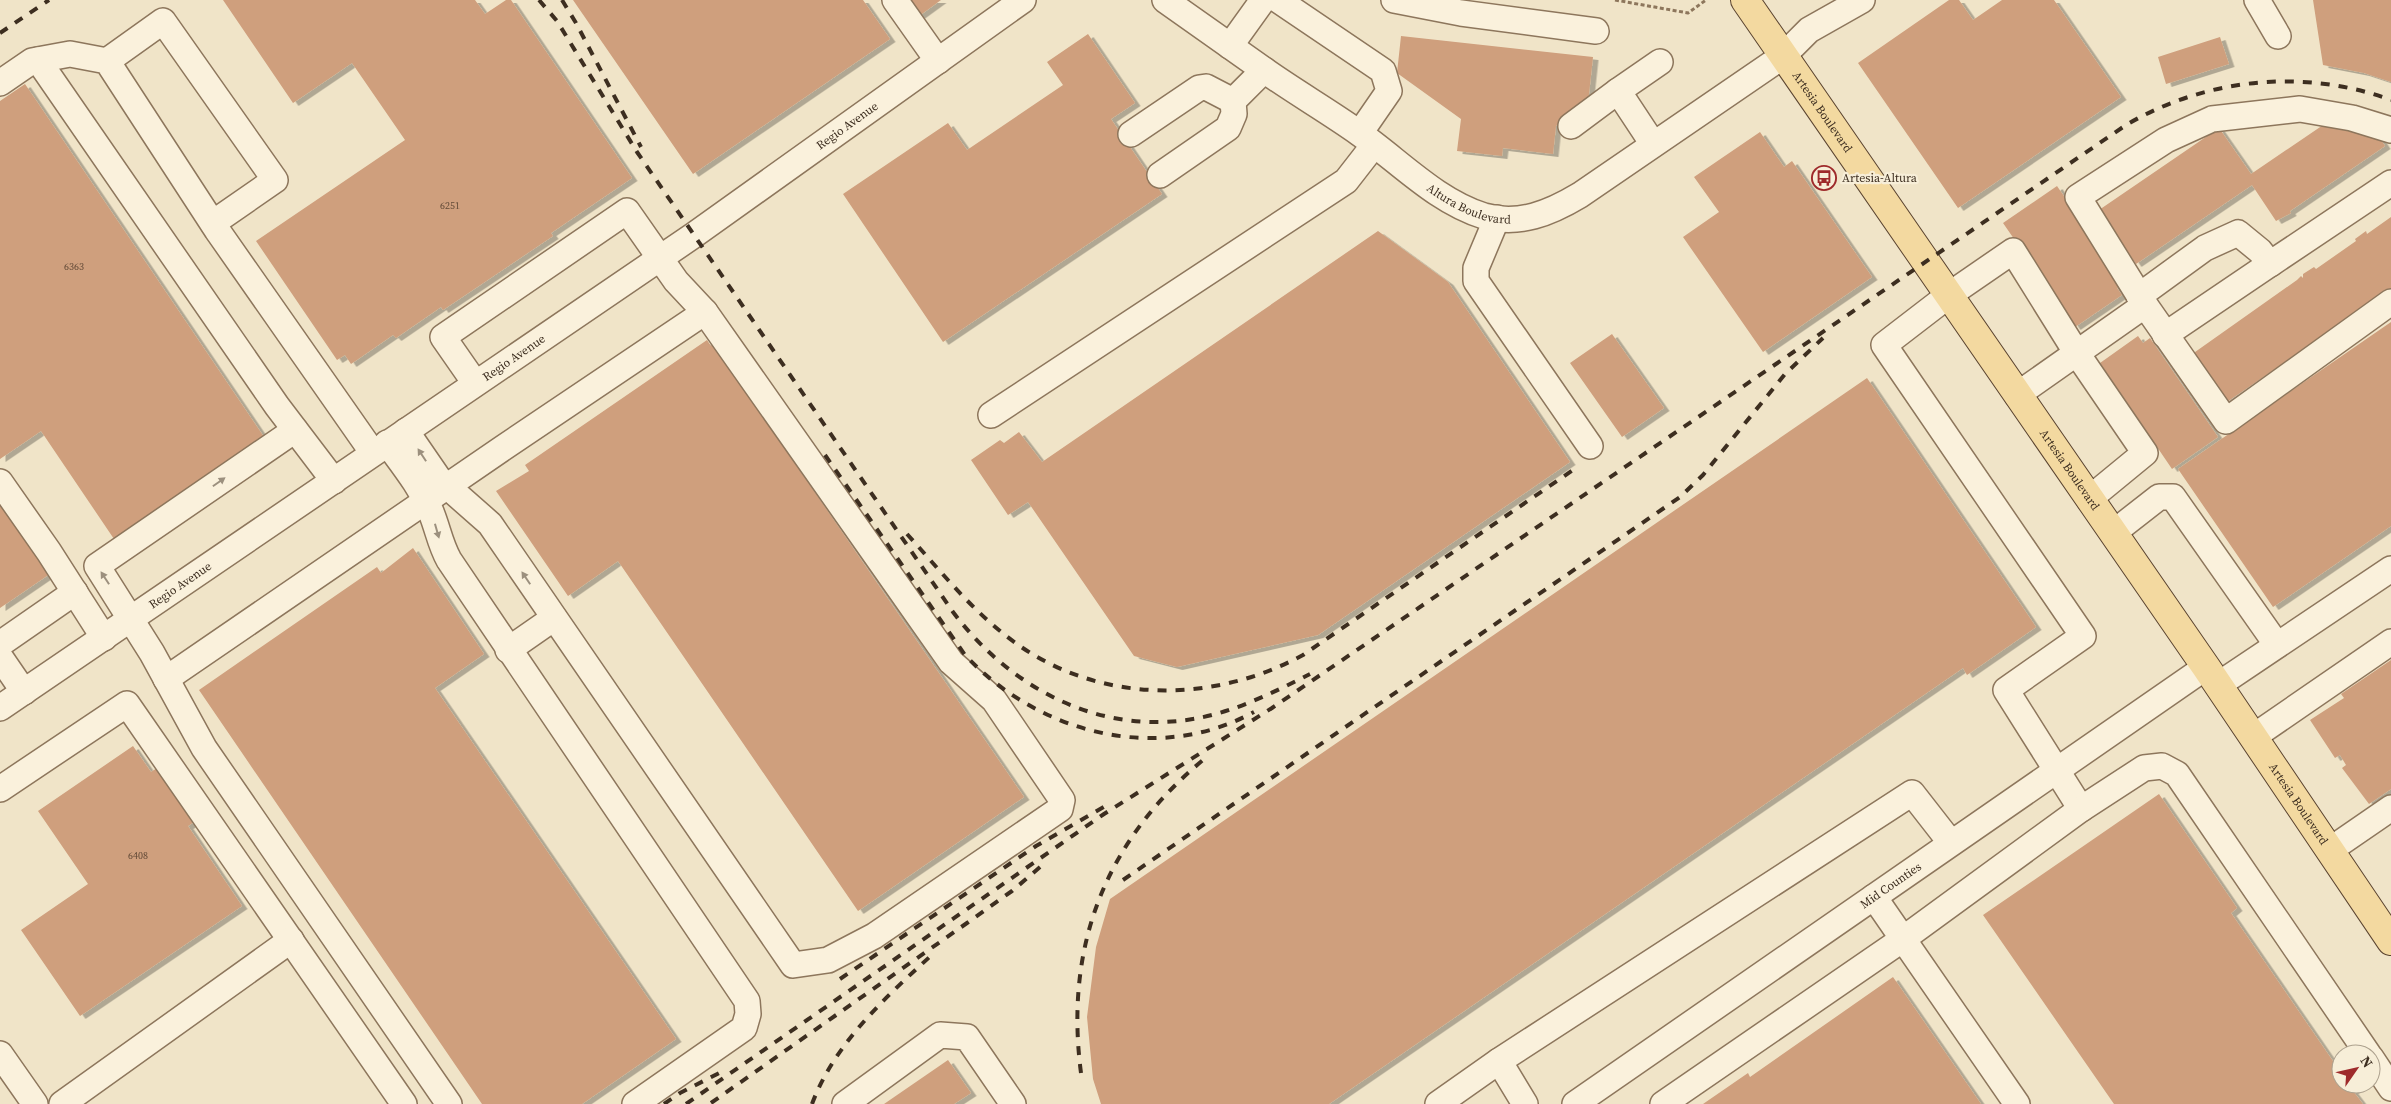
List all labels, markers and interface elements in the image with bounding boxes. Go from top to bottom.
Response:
street label: Artesia Boulevard [1789,68,1856,156]
street label: Regio Avenue [813,98,881,153]
bus stop icon: Artesia-Altura [1811,165,1837,191]
place label: Artesia-Altura [1842,170,1918,186]
street label: Altura Boulevard [1424,180,1511,228]
house number: 6251 [440,199,460,212]
house number: 6363 [64,260,84,273]
street label: Regio Avenue [480,331,548,385]
street label: Artesia Boulevard [2036,426,2103,514]
one-way arrow [417,449,426,462]
one-way arrow [212,477,226,487]
one-way arrow [433,523,441,538]
street label: Regio Avenue [146,558,215,612]
one-way arrow [100,571,110,585]
one-way arrow [522,571,531,585]
street label: Artesia Boulevard [2265,760,2332,848]
house number: 6408 [128,849,148,862]
street label: Mid Counties [1857,859,1924,912]
north arrow [2331,1044,2381,1094]
text: N [2356,1052,2378,1072]

